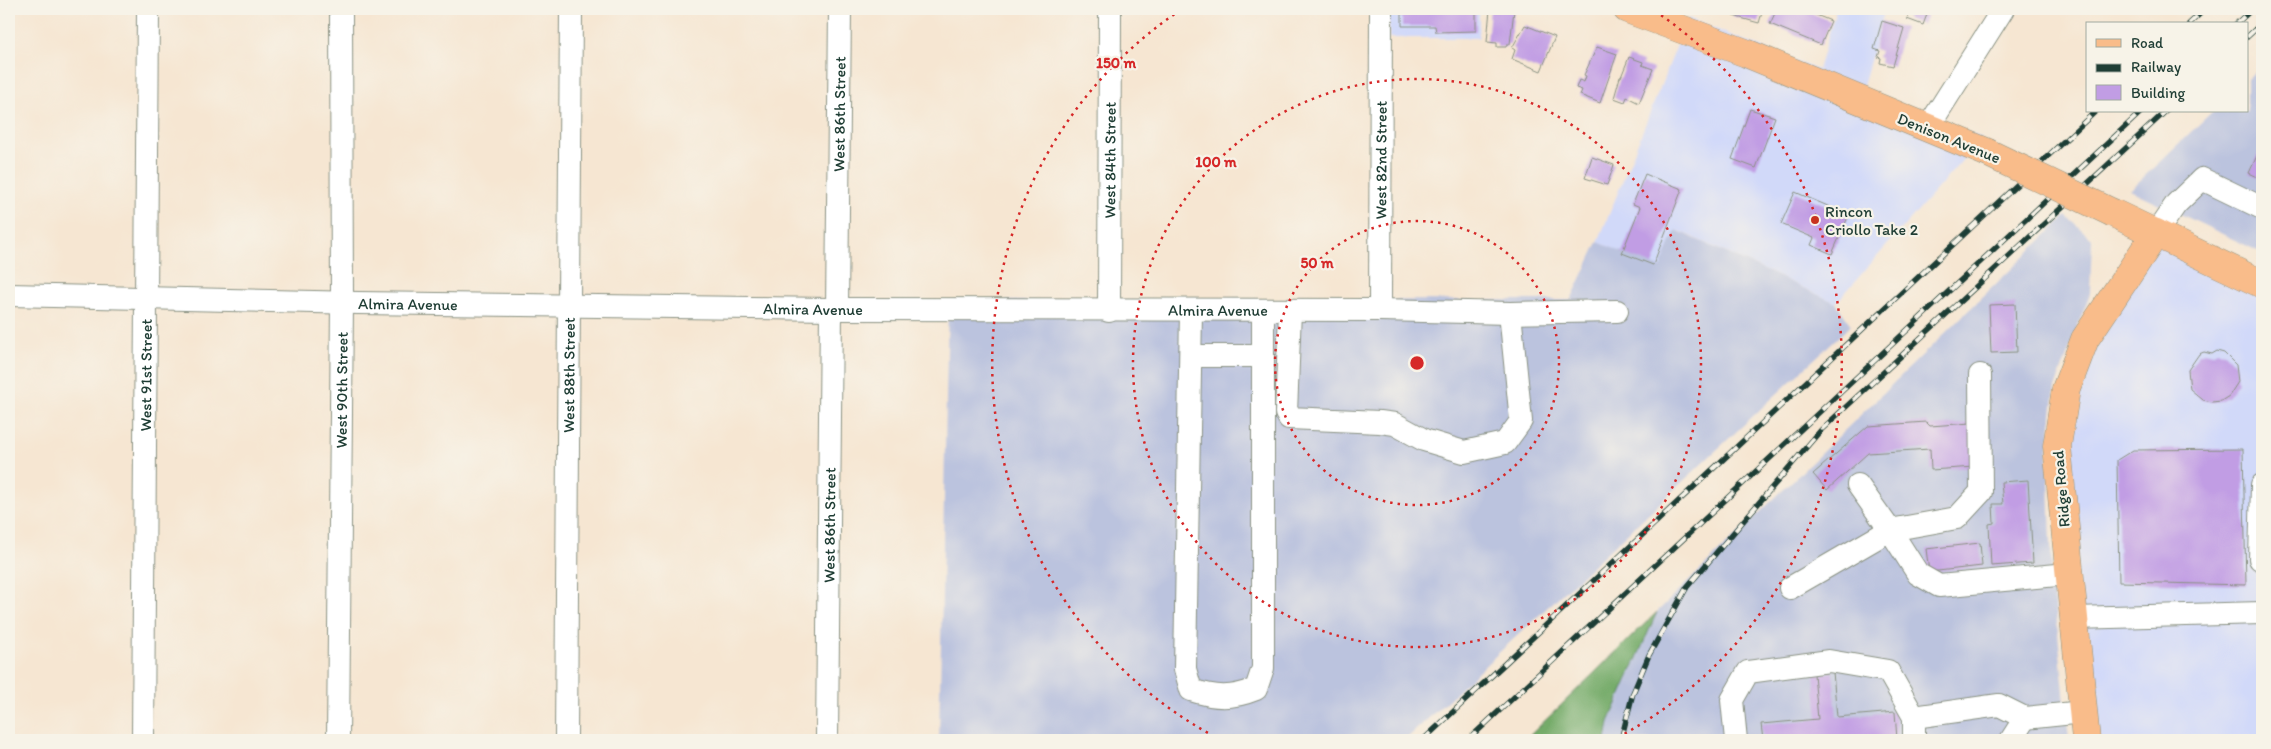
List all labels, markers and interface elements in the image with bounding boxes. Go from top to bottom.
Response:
legend [2086,22,2248,112]
text: Road [2131,34,2164,52]
text: 150 m [1096,54,1136,72]
street label: West 86th Street [829,56,849,172]
text: Railway [2131,58,2181,76]
text: Building [2131,84,2185,102]
street label: West 82nd Street [1371,101,1390,219]
street label: West 84th Street [1100,102,1119,218]
street label: Denison Avenue [1895,109,2004,167]
text: 100 m [1195,153,1237,171]
place label: Rincon Criollo Take 2 [1825,202,1919,239]
marker: Rincon Criollo Take 2 [1809,214,1821,226]
text: 50 m [1300,254,1334,272]
street label: Almira Avenue [358,294,458,314]
street label: Almira Avenue [763,299,863,319]
street label: Almira Avenue [1168,300,1268,319]
street label: West 88th Street [559,317,578,433]
street label: West 91st Street [136,319,155,431]
street label: West 90th Street [331,332,351,448]
centre of rings [1408,354,1426,372]
street label: Ridge Road [2048,450,2074,528]
street label: West 86th Street [819,467,839,583]

